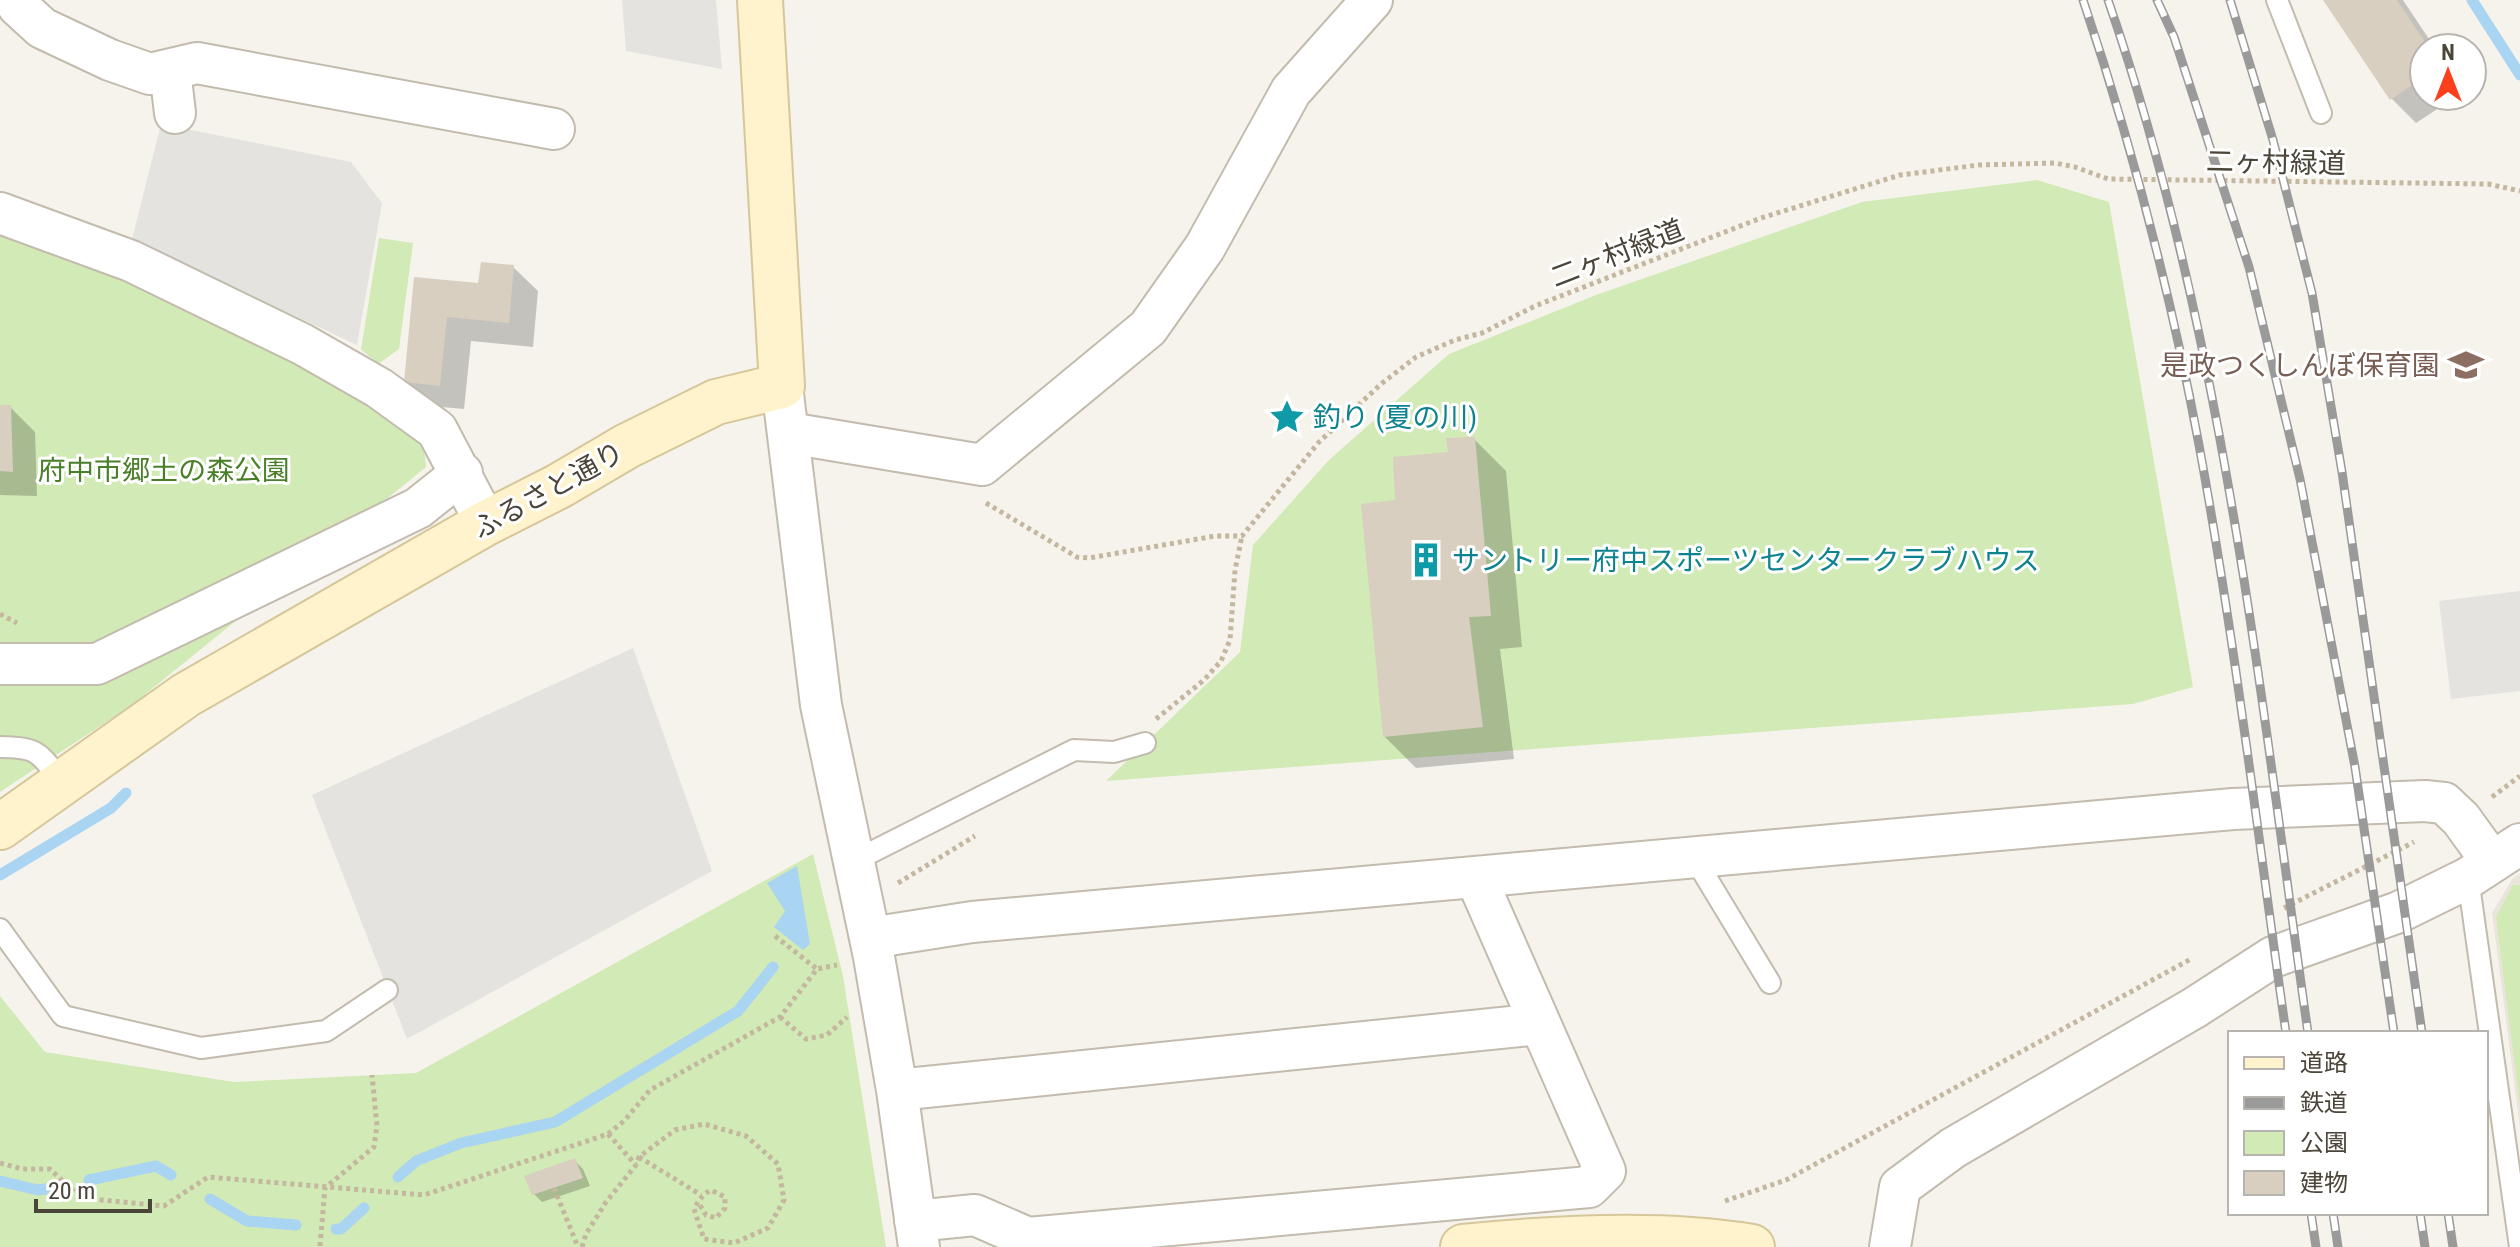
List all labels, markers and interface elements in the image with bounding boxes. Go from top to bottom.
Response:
north arrow [2408,32,2488,112]
text: N [2441,40,2455,65]
street label: 二ヶ村緑道 [2206,145,2346,180]
street label: 二ヶ村緑道 [1546,213,1688,294]
school or university icon: 是政つくしんぼ保育園 [2447,346,2485,384]
place label: 是政つくしんぼ保育園 [2160,349,2440,382]
place icon: 釣り (夏の川) [1268,398,1306,436]
place label: 釣り (夏の川) [1313,401,1477,434]
street label: ふるさと通り [467,435,630,546]
park label: 府中市郷土の森公園 [38,454,290,487]
building icon: サントリー府中スポーツセンタークラブハウス [1407,541,1445,579]
place label: サントリー府中スポーツセンタークラブハウス [1452,544,2039,577]
legend [2228,1031,2488,1215]
text: 道路 [2300,1049,2348,1077]
text: 鉄道 [2300,1089,2348,1117]
text: 公園 [2300,1129,2348,1157]
scale bar [36,1163,150,1213]
text: 建物 [2300,1169,2348,1197]
text: 20 m [48,1177,95,1205]

